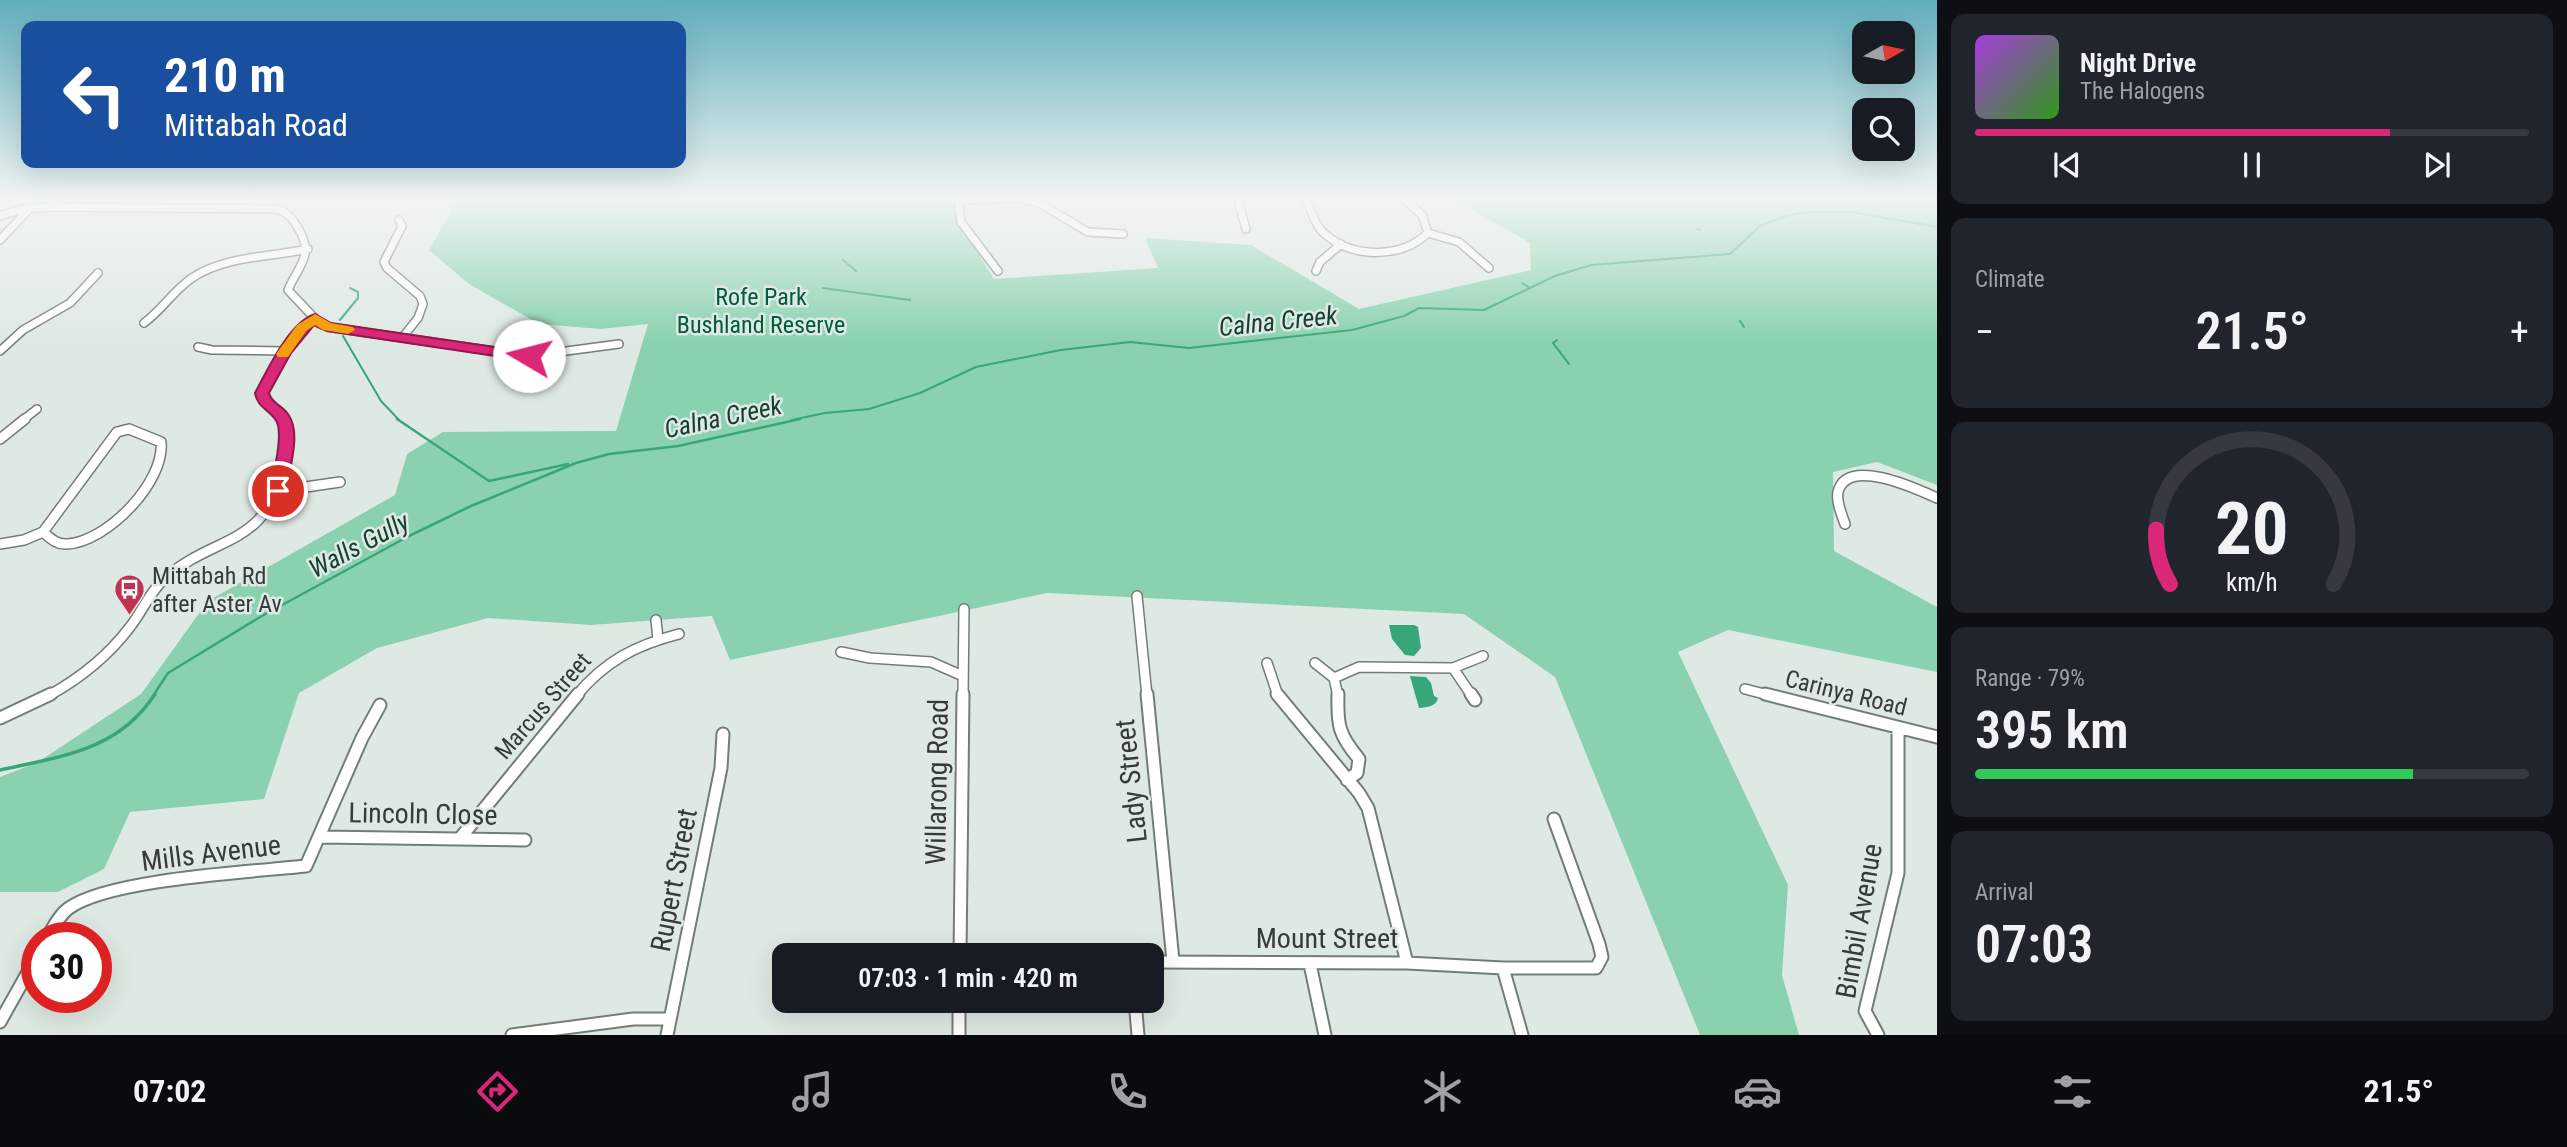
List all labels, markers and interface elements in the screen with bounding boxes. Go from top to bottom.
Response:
north arrow [1852,21,1914,84]
map controls [1852,21,1915,161]
text: 210 m [164,47,286,104]
text: Night Drive [2080,48,2196,78]
icon: left [49,49,140,140]
text: The Halogens [2080,78,2205,105]
button: search [1852,98,1915,161]
text: Mittabah Road [164,106,348,144]
icon: previous [2048,146,2086,184]
icon: pause [2233,146,2271,184]
icon: next [2418,146,2456,184]
text: Climate [1975,266,2045,293]
park label: Rofe Park Bushland Reserve [677,283,845,339]
water label: Calna Creek [1217,300,1339,342]
text: 21.5° [2195,301,2309,362]
text: − [1975,310,1994,354]
text: + [2510,310,2529,354]
position arrow [492,319,566,393]
water label: Calna Creek [662,390,785,444]
pin [248,461,308,521]
icon: arrive [259,472,297,510]
text: 20 [2215,486,2289,572]
water label: Walls Gully [304,505,416,584]
place label: Mittabah Rd after Aster Av [152,562,282,618]
text: km/h [2226,567,2278,596]
bus stop icon: Mittabah Rd after Aster Av [112,573,146,617]
street label: Marcus Street [489,647,597,765]
street label: Carinya Road [1782,664,1910,722]
text: Range · 79% [1975,665,2085,692]
street label: Willarong Road [919,699,955,865]
text: 395 km [1975,700,2129,761]
street label: Lady Street [1108,717,1154,845]
street label: Lincoln Close [348,796,498,832]
street label: Rupert Street [644,806,704,954]
street label: Mills Avenue [139,828,283,878]
street label: Bimbil Avenue [1829,841,1889,1001]
text: Arrival [1975,879,2034,906]
text: 07:03 [1975,914,2093,975]
speed limit sign: 30 [21,922,112,1013]
street label: Mount Street [1256,922,1398,955]
text: 07:03 · 1 min · 420 m [858,963,1078,993]
icon: directions [473,1067,522,1116]
icon: music [788,1067,837,1116]
icon: phone [1103,1067,1152,1116]
icon: climate [1418,1067,1467,1116]
icon: car [1733,1067,1782,1116]
icon: filters [2048,1067,2097,1116]
text: 07:02 [133,1072,207,1110]
text: 21.5° [2364,1072,2434,1110]

